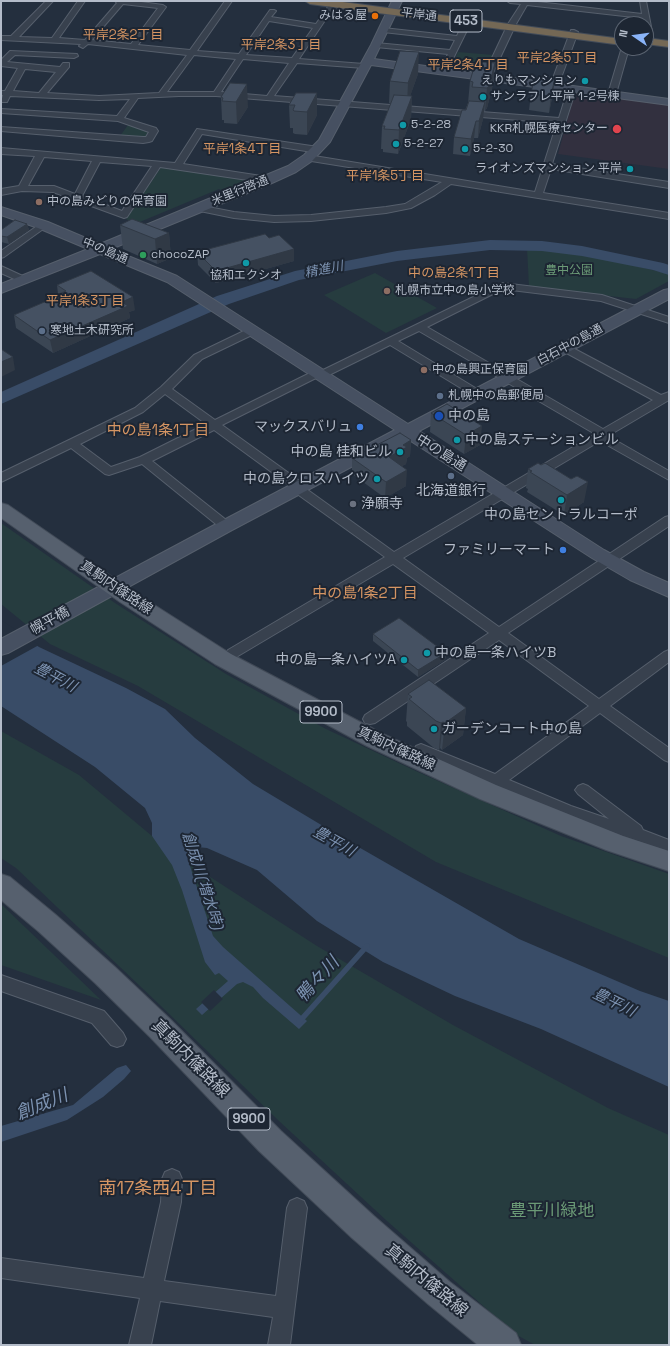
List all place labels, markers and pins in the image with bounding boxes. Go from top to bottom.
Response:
place label: みはる屋 [319,9,367,23]
marker: みはる屋 [370,11,380,21]
place label: えりもマンション [481,74,577,88]
marker: えりもマンション [580,76,590,86]
place label: サンラフレ平岸 1-2号棟 [491,90,620,104]
marker: サンラフレ平岸 1-2号棟 [478,92,488,102]
place label: 5-2-28 [411,118,451,132]
marker: 5-2-28 [398,120,408,130]
place label: KKR札幌医療センター [490,122,608,136]
marker: KKR札幌医療センター [611,123,623,135]
place label: 5-2-27 [404,137,443,151]
marker: 5-2-27 [391,139,401,149]
place label: 5-2-30 [473,142,513,156]
marker: 5-2-30 [460,144,470,154]
place label: ライオンズマンション 平岸 [475,162,622,176]
marker: ライオンズマンション 平岸 [625,164,635,174]
place label: 中の島みどりの保育園 [47,195,167,209]
marker: 中の島みどりの保育園 [34,197,44,207]
place label: chocoZAP [151,248,209,262]
marker: chocoZAP [138,250,148,260]
marker: 協和エクシオ [241,258,251,268]
place label: 協和エクシオ [210,269,282,283]
place label: 札幌市立中の島小学校 [395,284,515,298]
marker: 札幌市立中の島小学校 [382,286,392,296]
place label: 寒地土木研究所 [50,324,134,338]
marker: 寒地土木研究所 [37,326,47,336]
place label: 中の島興正保育園 [432,363,528,377]
marker: 中の島興正保育園 [419,365,429,375]
place label: 札幌中の島郵便局 [448,389,544,403]
marker: 札幌中の島郵便局 [435,391,445,401]
place label: 中の島 [448,408,490,424]
marker: 中の島 [433,410,445,422]
place label: マックスバリュ [254,419,352,435]
marker: マックスバリュ [355,422,365,432]
place label: 中の島ステーションビル [465,432,619,448]
marker: 中の島ステーションビル [452,435,462,445]
place label: 中の島 桂和ビル [290,444,392,460]
marker: 中の島 桂和ビル [395,447,405,457]
place label: 中の島クロスハイツ [243,471,369,487]
marker: 北海道銀行 [446,471,456,481]
marker: 中の島クロスハイツ [372,474,382,484]
place label: 北海道銀行 [416,483,486,499]
marker: 中の島セントラルコーポ [556,495,566,505]
place label: 浄願寺 [361,496,403,512]
marker: 浄願寺 [348,499,358,509]
place label: 中の島セントラルコーポ [484,507,638,523]
place label: ファミリーマート [443,542,555,558]
marker: ファミリーマート [558,545,568,555]
place label: 中の島一条ハイツB [435,645,556,661]
marker: 中の島一条ハイツB [422,648,432,658]
place label: 中の島一条ハイツA [275,652,396,668]
marker: 中の島一条ハイツA [399,655,409,665]
place label: ガーデンコート中の島 [442,721,582,737]
marker: ガーデンコート中の島 [429,724,439,734]

